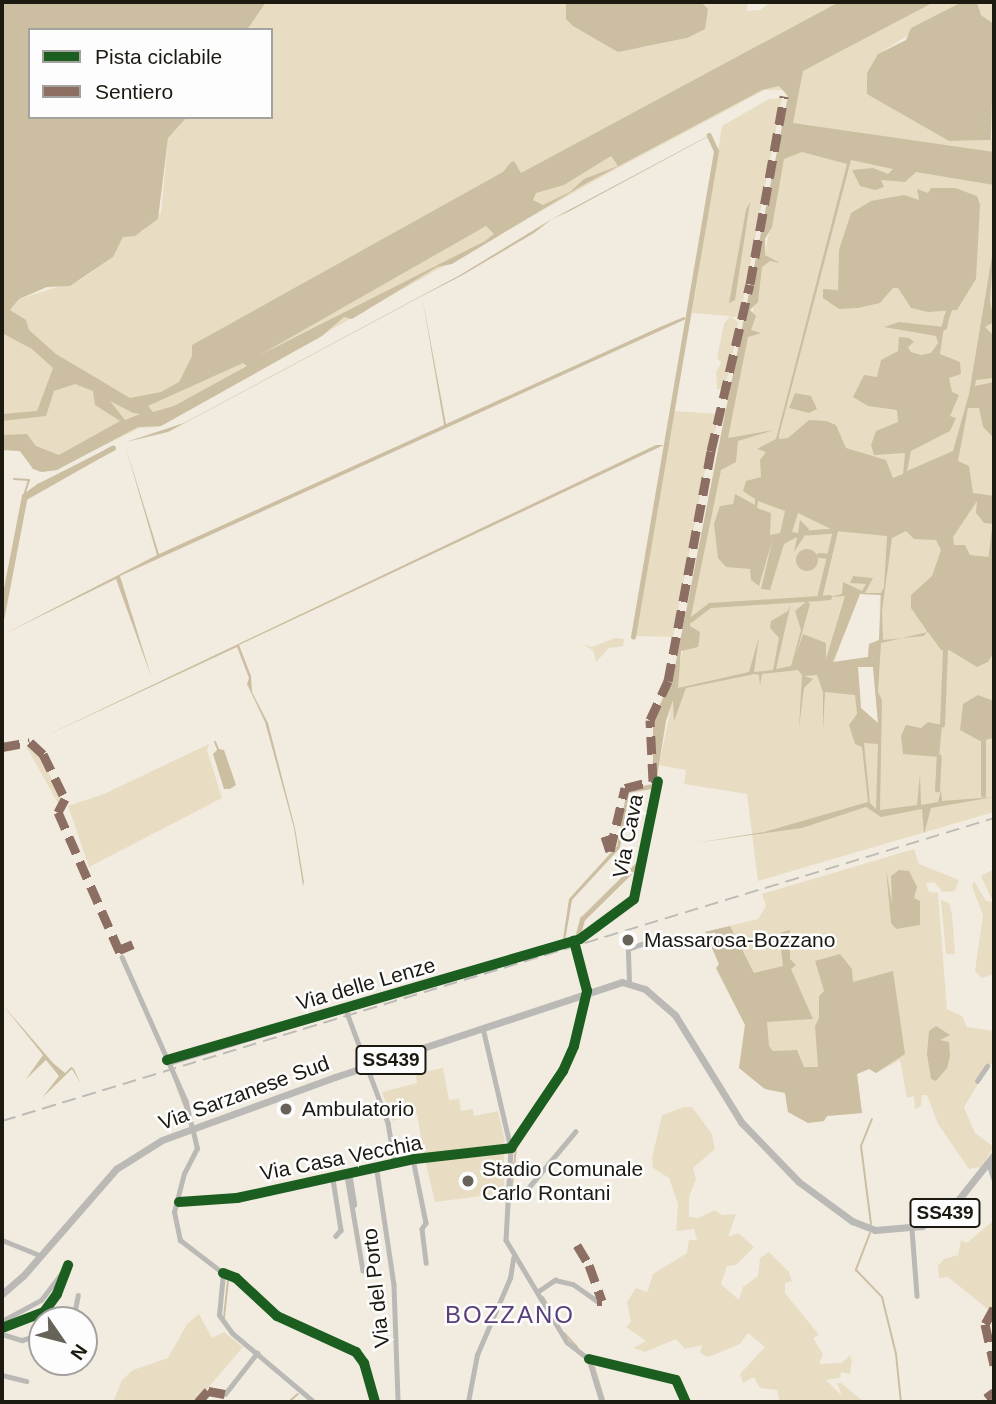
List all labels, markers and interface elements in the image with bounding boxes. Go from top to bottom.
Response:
legend [28,28,273,119]
text: Pista ciclabile [95,45,222,68]
text: Sentiero [95,80,173,103]
street label: Via Cava [608,792,648,880]
place label: Massarosa-Bozzano [644,927,835,953]
marker: Massarosa-Bozzano [618,930,638,950]
street label: Via delle Lenze [294,952,438,1016]
road number: SS439 [354,1044,428,1076]
street label: Via Sarzanese Sud [155,1050,333,1136]
place label: Ambulatorio [302,1096,414,1122]
marker: Ambulatorio [276,1099,296,1119]
street label: Via Casa Vecchia [258,1130,424,1186]
place label: Stadio Comunale Carlo Rontani [482,1156,643,1206]
marker: Stadio Comunale Carlo Rontani [460,1173,476,1189]
road number: SS439 [908,1198,982,1228]
street label: Via del Porto [357,1227,395,1349]
district label: BOZZANO [446,1301,574,1329]
north arrow [28,1306,98,1376]
text: N [66,1341,92,1364]

